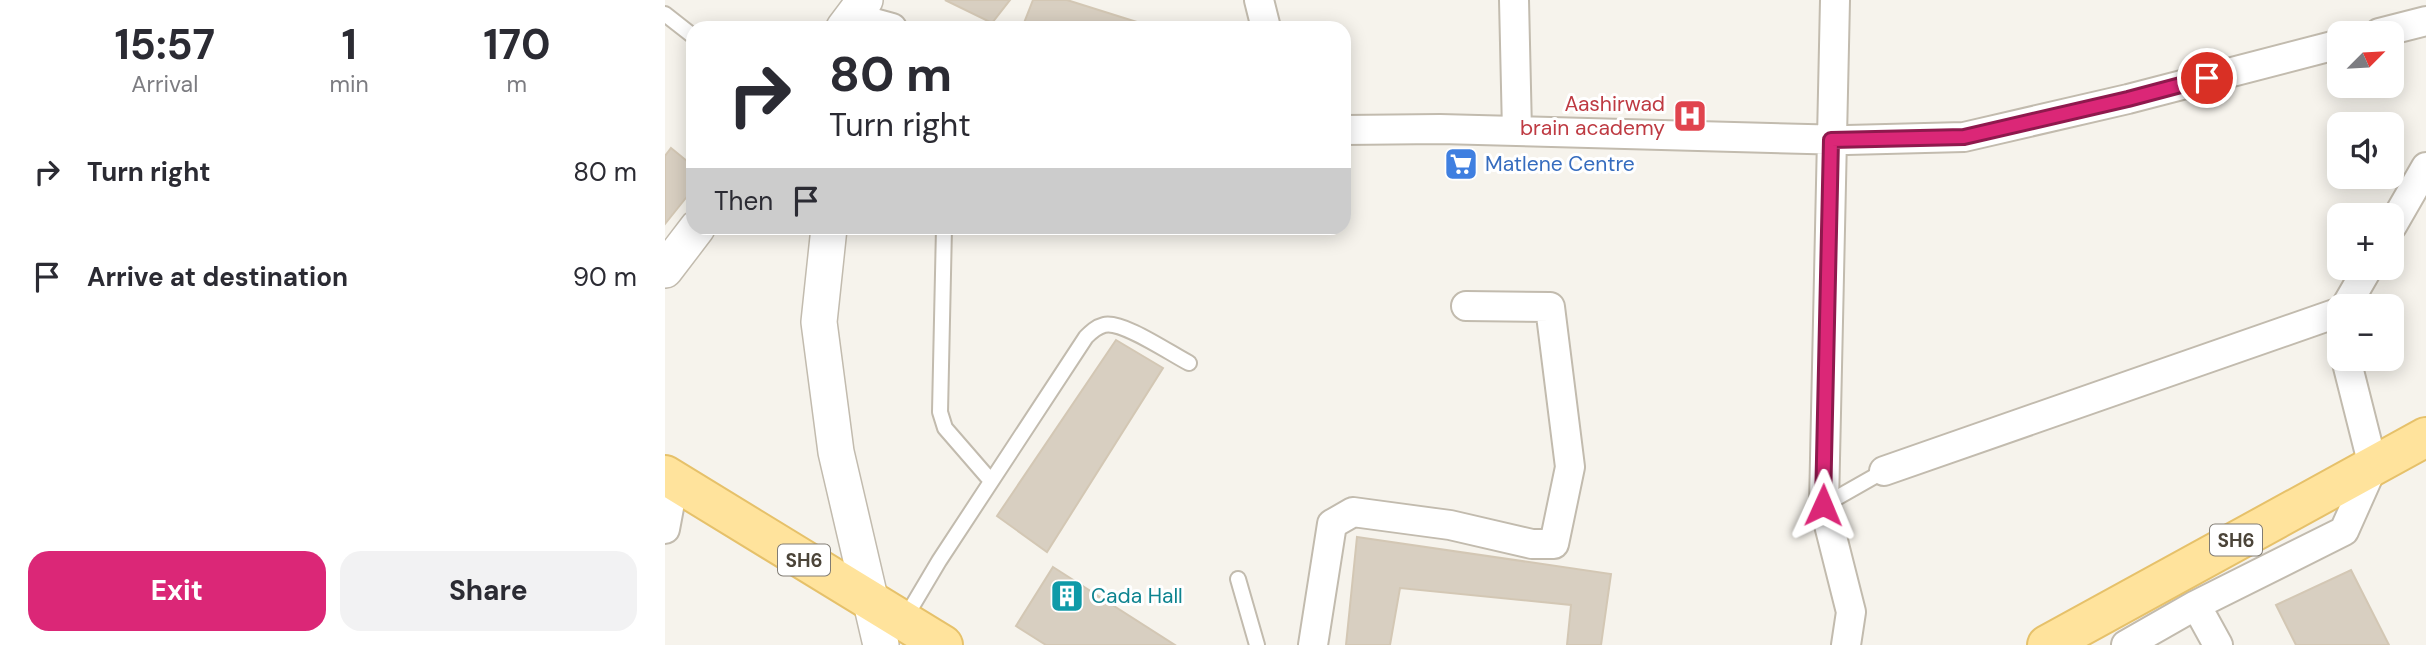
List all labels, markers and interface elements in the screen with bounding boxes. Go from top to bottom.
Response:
text: 15:57 [115,17,215,72]
text: 1 [341,17,357,72]
text: 170 [483,17,550,72]
north arrow [2327,21,2405,98]
map controls [2327,21,2404,371]
text: 80 m [829,42,952,106]
pin [2177,48,2237,108]
icon: right [714,49,805,140]
icon: arrive [2188,59,2226,97]
text: Arrival [131,69,198,99]
text: min [330,69,369,99]
text: m [507,69,527,99]
place label: Aashirwad brain academy [1520,90,1665,142]
hospital icon: Aashirwad brain academy [1671,97,1709,135]
text: Turn right [829,104,971,146]
button: sound [2327,112,2404,189]
supermarket icon: Matlene Centre [1442,145,1480,183]
place label: Matlene Centre [1485,150,1635,178]
icon: right [28,153,66,191]
text: Turn right [87,155,211,189]
text: 80 m [573,155,637,189]
icon: arrive [787,182,825,220]
text: Then [714,184,773,218]
button: + [2327,203,2404,280]
icon: arrive [28,258,66,296]
text: Arrive at destination [87,260,348,294]
text: 90 m [573,260,637,294]
button: − [2327,294,2404,371]
position arrow [1786,468,1860,542]
road number: SH6 [2210,524,2262,555]
road number: SH6 [778,544,830,576]
button: Exit [28,551,326,631]
button: Share [340,551,637,631]
building icon: Cada Hall [1048,577,1086,615]
place label: Cada Hall [1091,582,1183,610]

